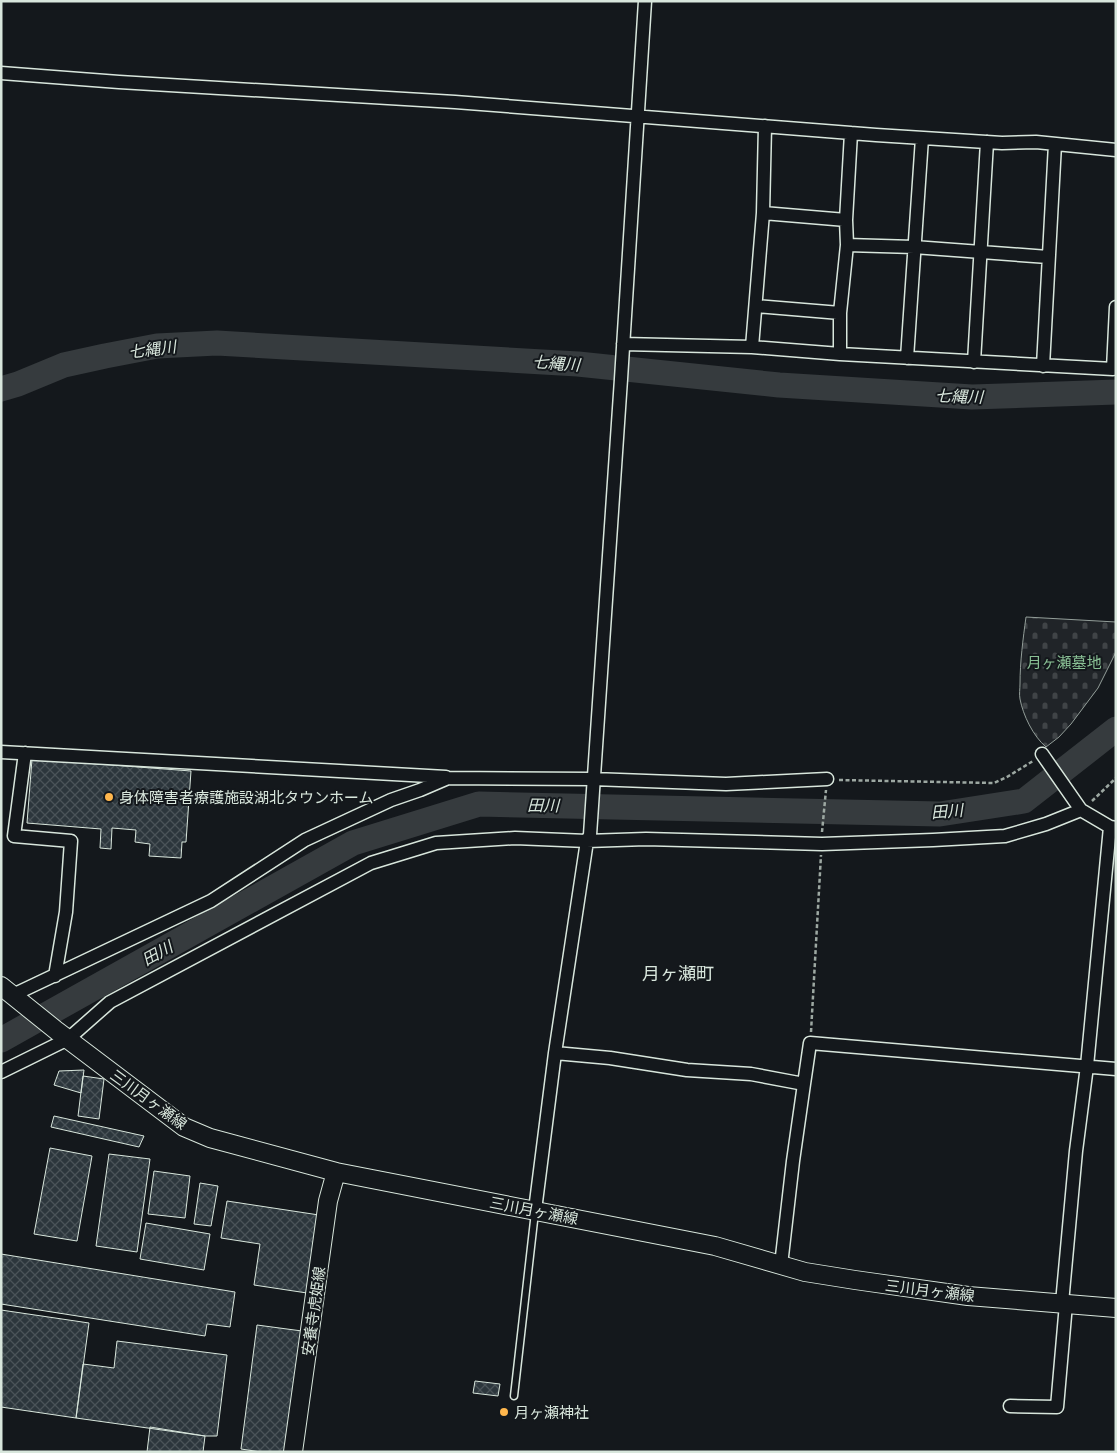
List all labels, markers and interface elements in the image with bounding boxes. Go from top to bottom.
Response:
water label: 七縄川 [127,335,179,363]
water label: 七縄川 [531,350,583,376]
water label: 七縄川 [935,384,985,408]
park label: 月ヶ瀬墓地 [1026,652,1102,672]
place label: 身体障害者療護施設湖北タウンホーム [119,787,374,807]
marker: 身体障害者療護施設湖北タウンホーム [103,791,115,803]
water label: 田川 [527,794,561,816]
water label: 田川 [930,798,966,823]
water label: 田川 [138,935,178,970]
district label: 月ヶ瀬町 [642,961,714,985]
street label: 三川月ヶ瀬線 [107,1064,191,1134]
street label: 三川月ヶ瀬線 [488,1192,580,1228]
street label: 安養寺虎姫線 [297,1265,329,1357]
street label: 三川月ヶ瀬線 [884,1275,976,1305]
place label: 月ヶ瀬神社 [514,1402,589,1422]
marker: 月ヶ瀬神社 [498,1406,510,1418]

